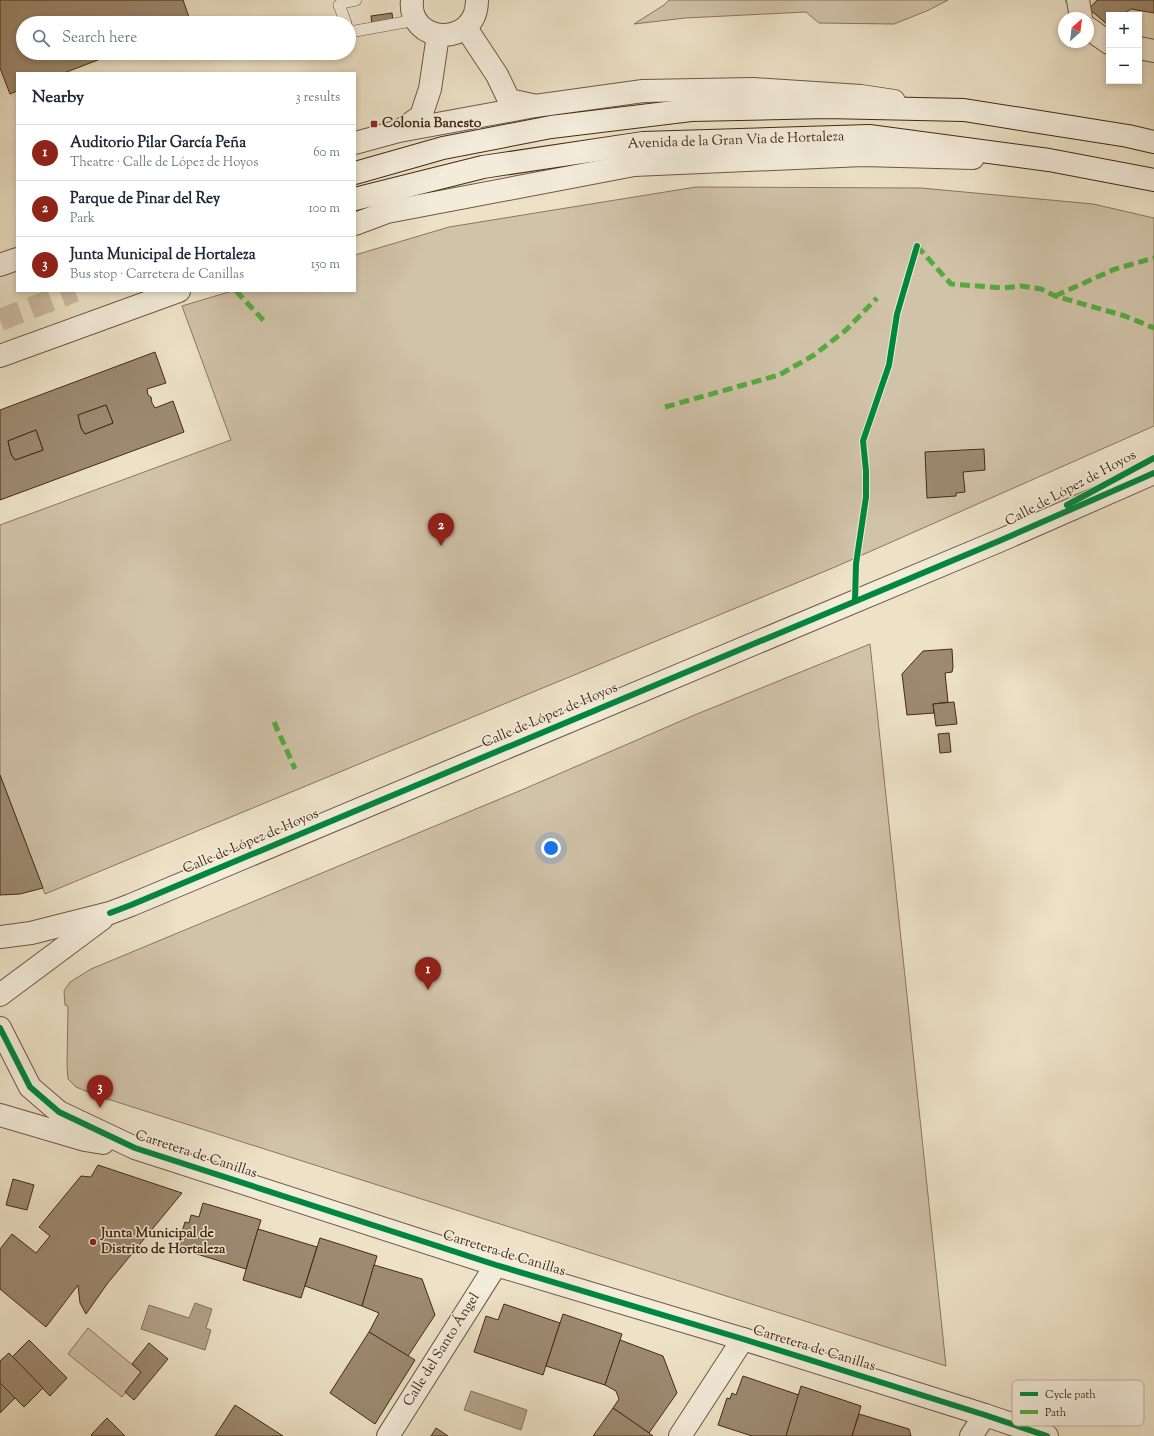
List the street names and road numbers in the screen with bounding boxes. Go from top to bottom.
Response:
street label: Avenida de la Gran Vía de Hortaleza [627,127,845,155]
street label: Calle de López de Hoyos [1002,446,1140,532]
street label: Calle de López de Hoyos [479,678,621,754]
street label: Calle de López de Hoyos [180,804,322,880]
street label: Carretera de Canillas [132,1126,260,1184]
street label: Carretera de Canillas [440,1226,568,1282]
street label: Calle del Santo Ángel [399,1289,485,1411]
street label: Carretera de Canillas [750,1321,878,1377]

